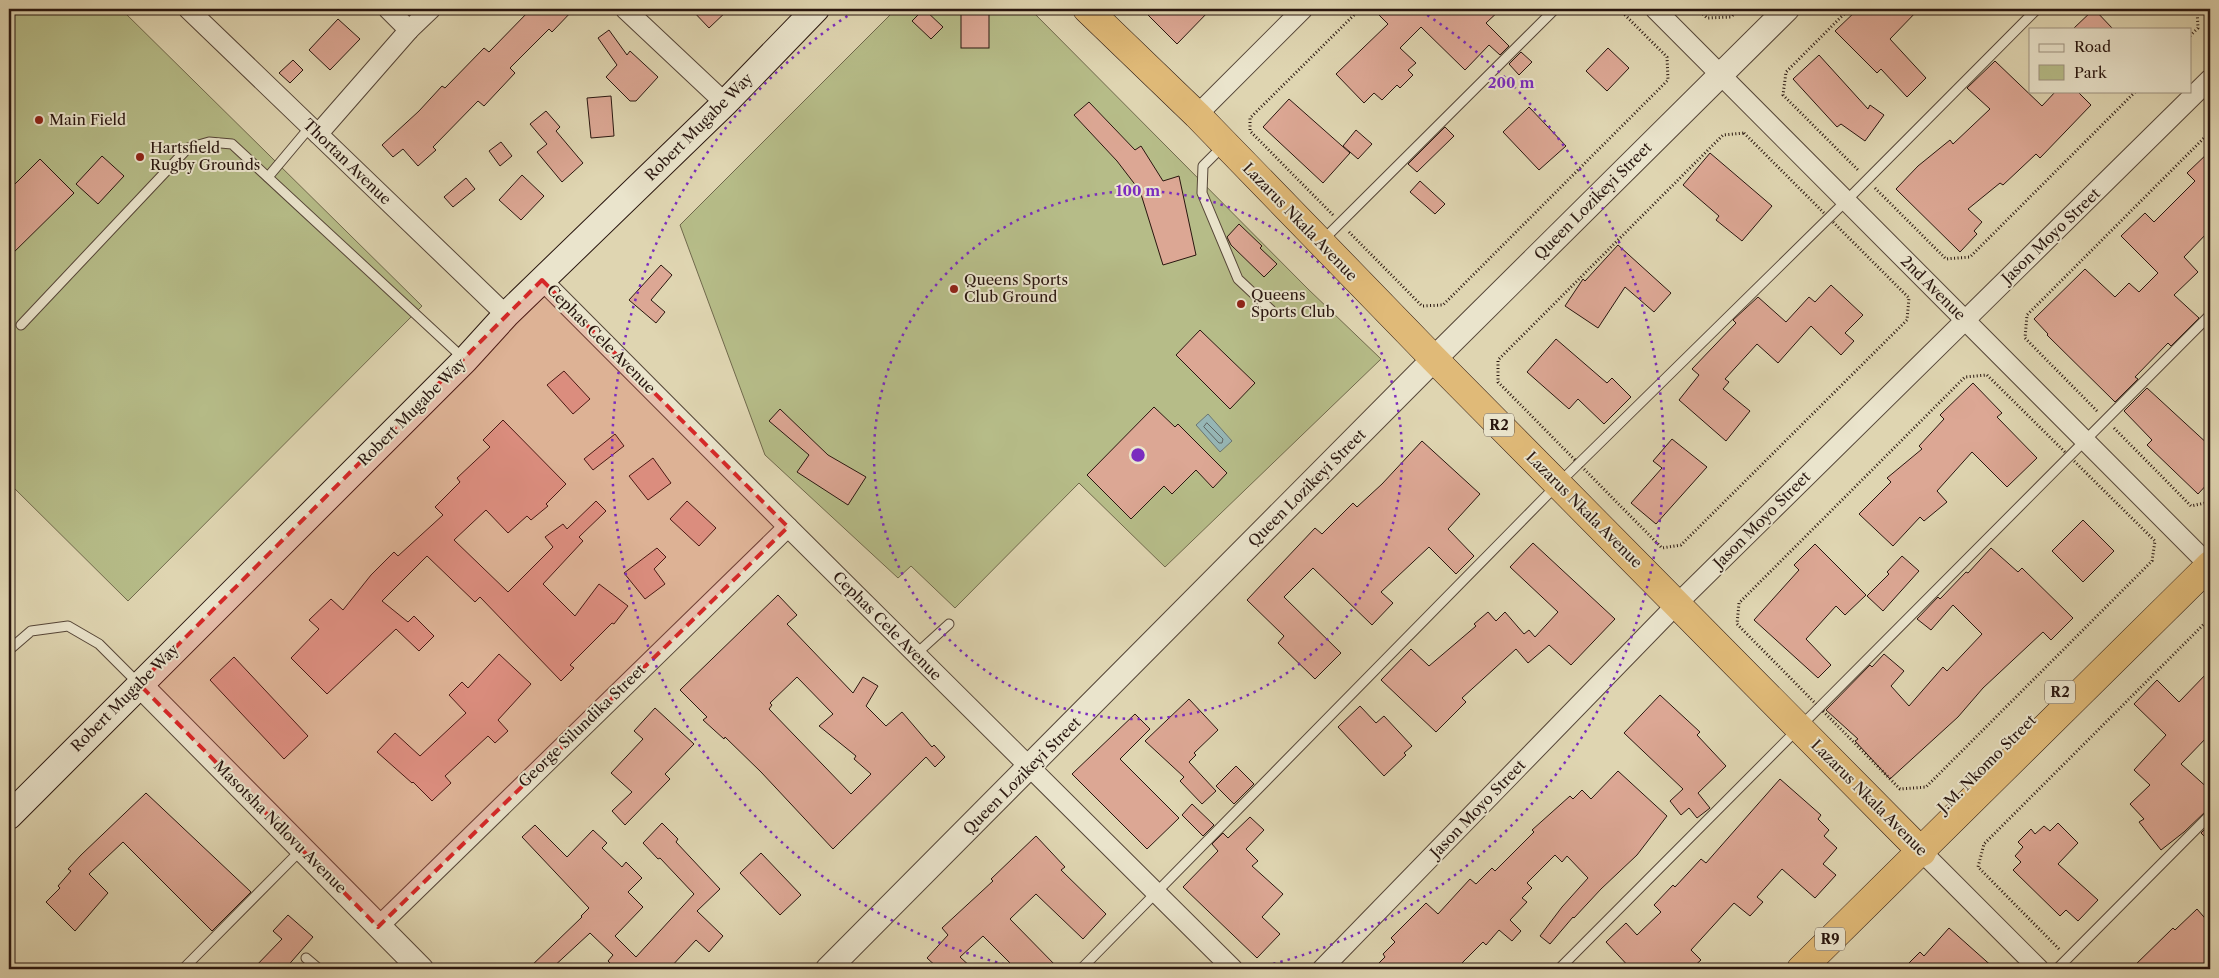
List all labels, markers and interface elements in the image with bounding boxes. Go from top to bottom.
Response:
legend [2029,28,2192,92]
text: Road [2074,37,2111,56]
text: Park [2074,63,2108,82]
street label: Robert Mugabe Way [641,68,757,185]
text: 200 m [1488,73,1534,92]
place label: Main Field [49,110,126,129]
marker: Main Field [33,114,45,126]
street label: Thortan Avenue [299,115,395,209]
street label: Queen Lozikeyi Street [1530,137,1656,264]
place label: Hartsfield Rugby Grounds [150,138,260,174]
marker: Hartsfield Rugby Grounds [134,151,146,163]
street label: Lazarus Nkala Avenue [1239,159,1362,285]
text: 100 m [1116,181,1160,200]
street label: Jason Moyo Street [1996,183,2104,289]
street label: 2nd Avenue [1897,251,1970,324]
place label: Queens Sports Club Ground [964,270,1068,306]
street label: Cephas Cele Avenue [543,280,660,397]
marker: Queens Sports Club Ground [948,283,960,295]
place label: Queens Sports Club [1251,285,1335,321]
marker: Queens Sports Club [1235,298,1247,310]
street label: Robert Mugabe Way [354,353,470,470]
road number: R2 [1484,414,1514,436]
street label: Queen Lozikeyi Street [1244,424,1370,551]
centre of rings [1129,446,1147,464]
street label: Lazarus Nkala Avenue [1522,447,1647,572]
street label: Jason Moyo Street [1708,467,1815,574]
street label: Cephas Cele Avenue [829,567,946,684]
street label: Robert Mugabe Way [67,639,183,756]
street label: George Silundika Street [514,660,650,791]
road number: R2 [2045,680,2075,704]
street label: J.M. Nkomo Street [1932,710,2040,818]
street label: Queen Lozikeyi Street [959,712,1085,839]
street label: Lazarus Nkala Avenue [1807,735,1932,860]
street label: Jason Moyo Street [1424,755,1530,863]
street label: Masotsha Ndlovu Avenue [210,756,351,897]
road number: R9 [1815,928,1845,951]

